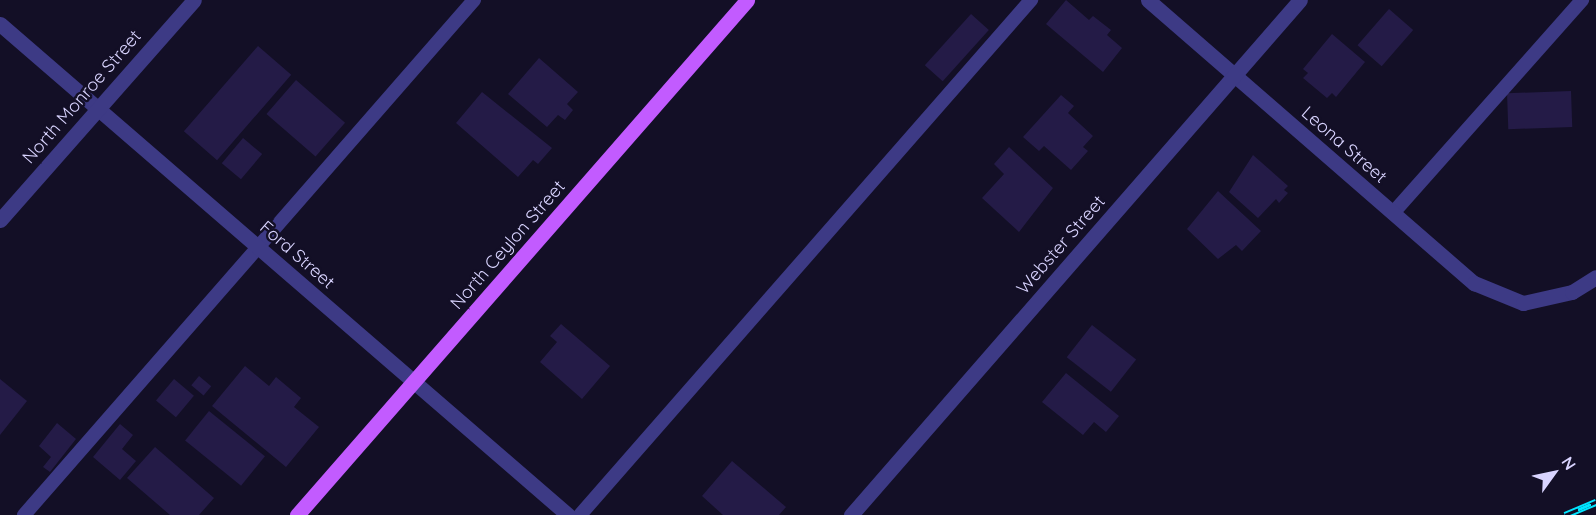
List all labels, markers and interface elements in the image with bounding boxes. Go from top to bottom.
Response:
street label: North Monroe Street [18,26,146,168]
street label: Leona Street [1297,102,1391,188]
street label: North Ceylon Street [446,176,570,314]
street label: Webster Street [1012,191,1110,299]
street label: Ford Street [255,217,339,293]
north arrow [1524,443,1584,503]
text: N [1558,453,1581,474]

